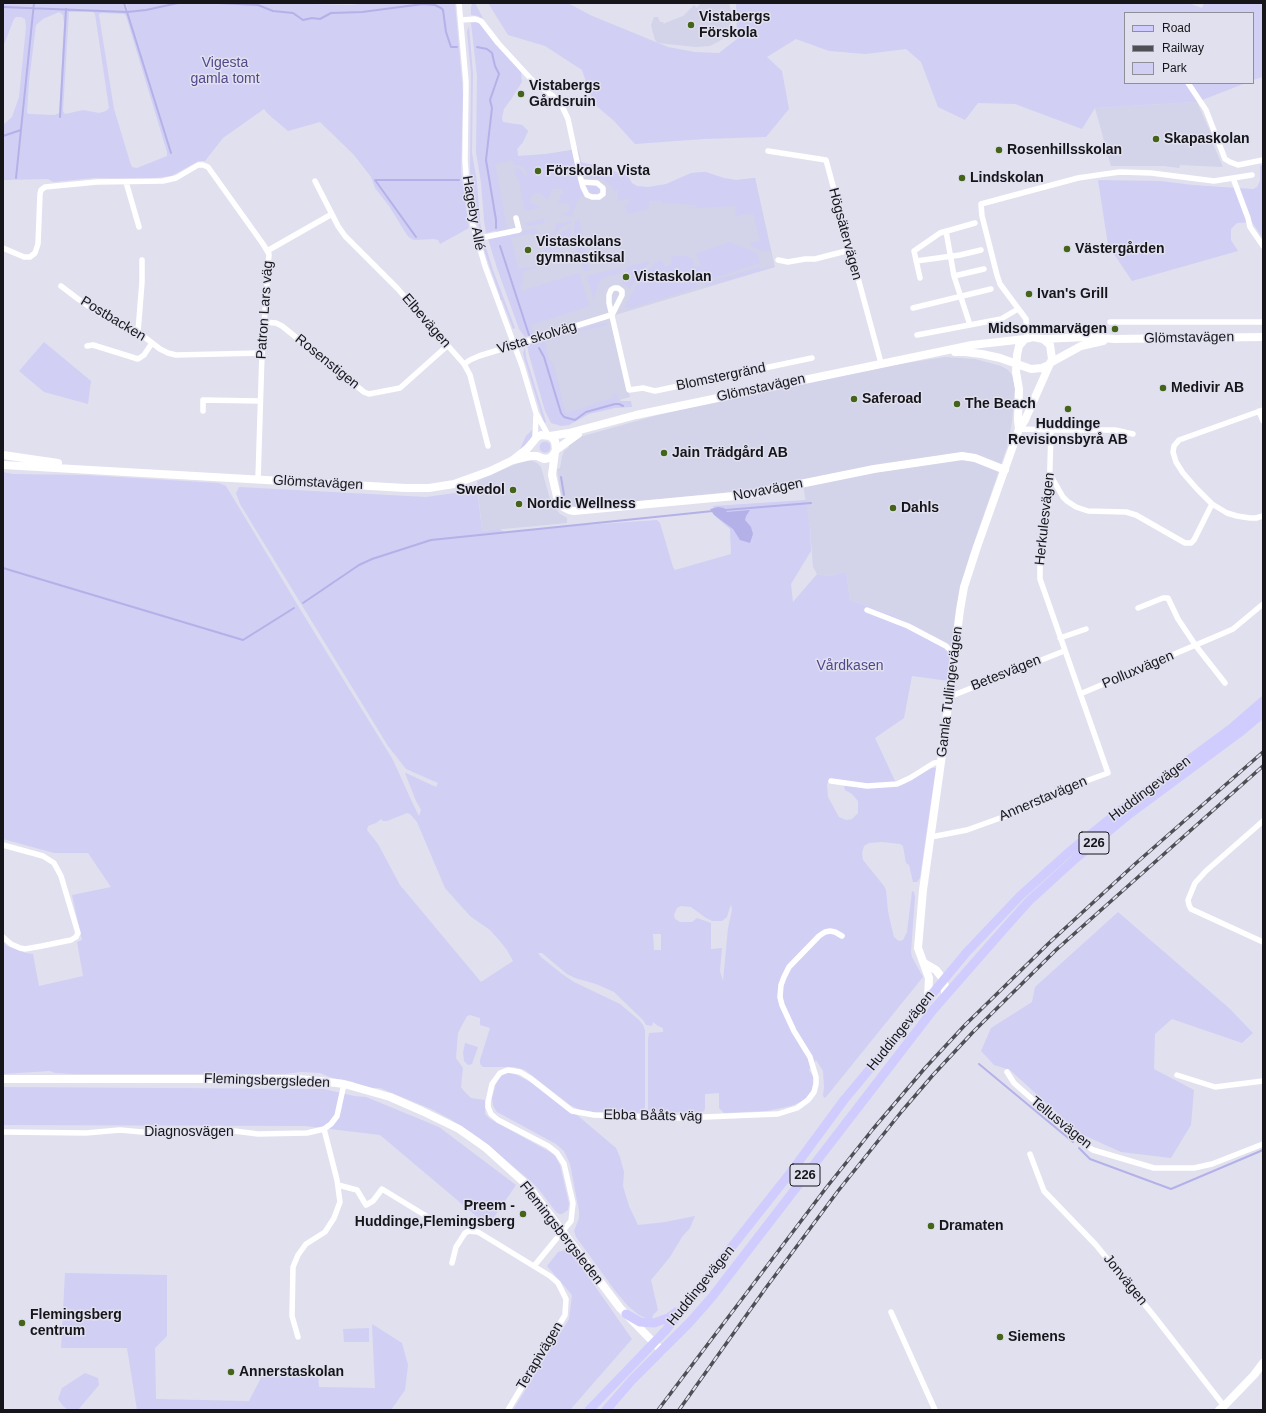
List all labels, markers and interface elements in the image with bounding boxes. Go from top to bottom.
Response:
place label: Vistabergs Förskola [699,9,770,42]
legend [1124,12,1254,84]
marker: Vistabergs Förskola [686,20,696,30]
text: Road [1162,21,1191,35]
text: Railway [1162,41,1204,55]
park label: Vigesta gamla tomt [190,55,260,88]
text: Park [1162,61,1187,75]
place label: Vistabergs Gårdsruin [529,78,600,110]
marker: Vistabergs Gårdsruin [516,89,526,99]
place label: Skapaskolan [1164,131,1250,147]
marker: Skapaskolan [1151,134,1161,144]
place label: Rosenhillsskolan [1007,142,1122,158]
marker: Rosenhillsskolan [994,145,1004,155]
place label: Förskolan Vista [546,163,650,179]
marker: Förskolan Vista [533,166,543,176]
place label: Lindskolan [970,170,1044,186]
marker: Lindskolan [957,173,967,183]
street label: Hageby Allé [458,174,488,252]
street label: Högsätervägen [825,186,865,282]
place label: Vistaskolans gymnastiksal [536,234,625,266]
place label: Västergården [1075,241,1164,257]
marker: Västergården [1062,244,1072,254]
marker: Vistaskolans gymnastiksal [523,245,533,255]
street label: Patron Lars väg [253,260,277,360]
place label: Vistaskolan [634,269,712,285]
marker: Vistaskolan [621,272,631,282]
place label: Ivan's Grill [1037,286,1108,302]
marker: Ivan's Grill [1024,289,1034,299]
street label: Elbevägen [398,291,454,351]
street label: Postbacken [77,293,149,345]
street label: Vista skolväg [495,318,579,358]
place label: Midsommarvägen [988,321,1107,337]
marker: Midsommarvägen [1110,324,1120,334]
street label: Glömstavägen [1144,329,1234,347]
street label: Rosenstigen [291,331,363,393]
street label: Blomstergränd [675,359,767,395]
street label: Glömstavägen [715,370,807,406]
place label: Medivir AB [1171,380,1244,396]
marker: Medivir AB [1158,383,1168,393]
place label: Saferoad [862,391,922,407]
marker: Saferoad [849,394,859,404]
place label: The Beach [965,396,1036,412]
marker: The Beach [952,399,962,409]
marker: Huddinge Revisionsbyrå AB [1063,404,1073,414]
place label: Huddinge Revisionsbyrå AB [1008,416,1128,448]
place label: Jain Trädgård AB [672,445,788,461]
marker: Jain Trädgård AB [659,448,669,458]
street label: Glömstavägen [272,472,364,494]
street label: Herkulesvägen [1032,472,1058,566]
street label: Novavägen [732,475,804,505]
place label: Swedol [456,482,505,498]
marker: Swedol [508,485,518,495]
place label: Nordic Wellness [527,496,636,512]
marker: Nordic Wellness [514,499,524,509]
place label: Dahls [901,500,939,516]
marker: Dahls [888,503,898,513]
street label: Gamla Tullingevägen [934,626,966,758]
street label: Polluxvägen [1100,647,1176,693]
street label: Betesvägen [969,651,1043,695]
park label: Vårdkasen [817,658,883,674]
street label: Huddingevägen [1106,753,1194,825]
street label: Annerstavägen [996,773,1090,825]
road number: 226 [1079,832,1109,854]
street label: Huddingevägen [864,988,938,1074]
street label: Flemingsbergsleden [204,1070,330,1092]
street label: Tellusvägen [1027,1093,1095,1153]
street label: Ebba Bååts väg [603,1107,703,1125]
street label: Diagnosvägen [144,1124,234,1140]
road number: 226 [790,1164,820,1186]
street label: Flemingsbergsleden [516,1178,606,1288]
place label: Preem - Huddinge,Flemingsberg [355,1198,515,1230]
marker: Preem - Huddinge,Flemingsberg [518,1209,528,1219]
place label: Dramaten [939,1218,1004,1234]
marker: Dramaten [926,1221,936,1231]
street label: Huddingevägen [664,1243,738,1329]
street label: Jonvägen [1099,1251,1151,1309]
place label: Flemingsberg centrum [30,1307,122,1340]
marker: Flemingsberg centrum [17,1318,27,1328]
street label: Terapivägen [513,1319,567,1393]
place label: Siemens [1008,1329,1066,1345]
marker: Siemens [995,1332,1005,1342]
place label: Annerstaskolan [239,1364,344,1380]
marker: Annerstaskolan [226,1367,236,1377]

